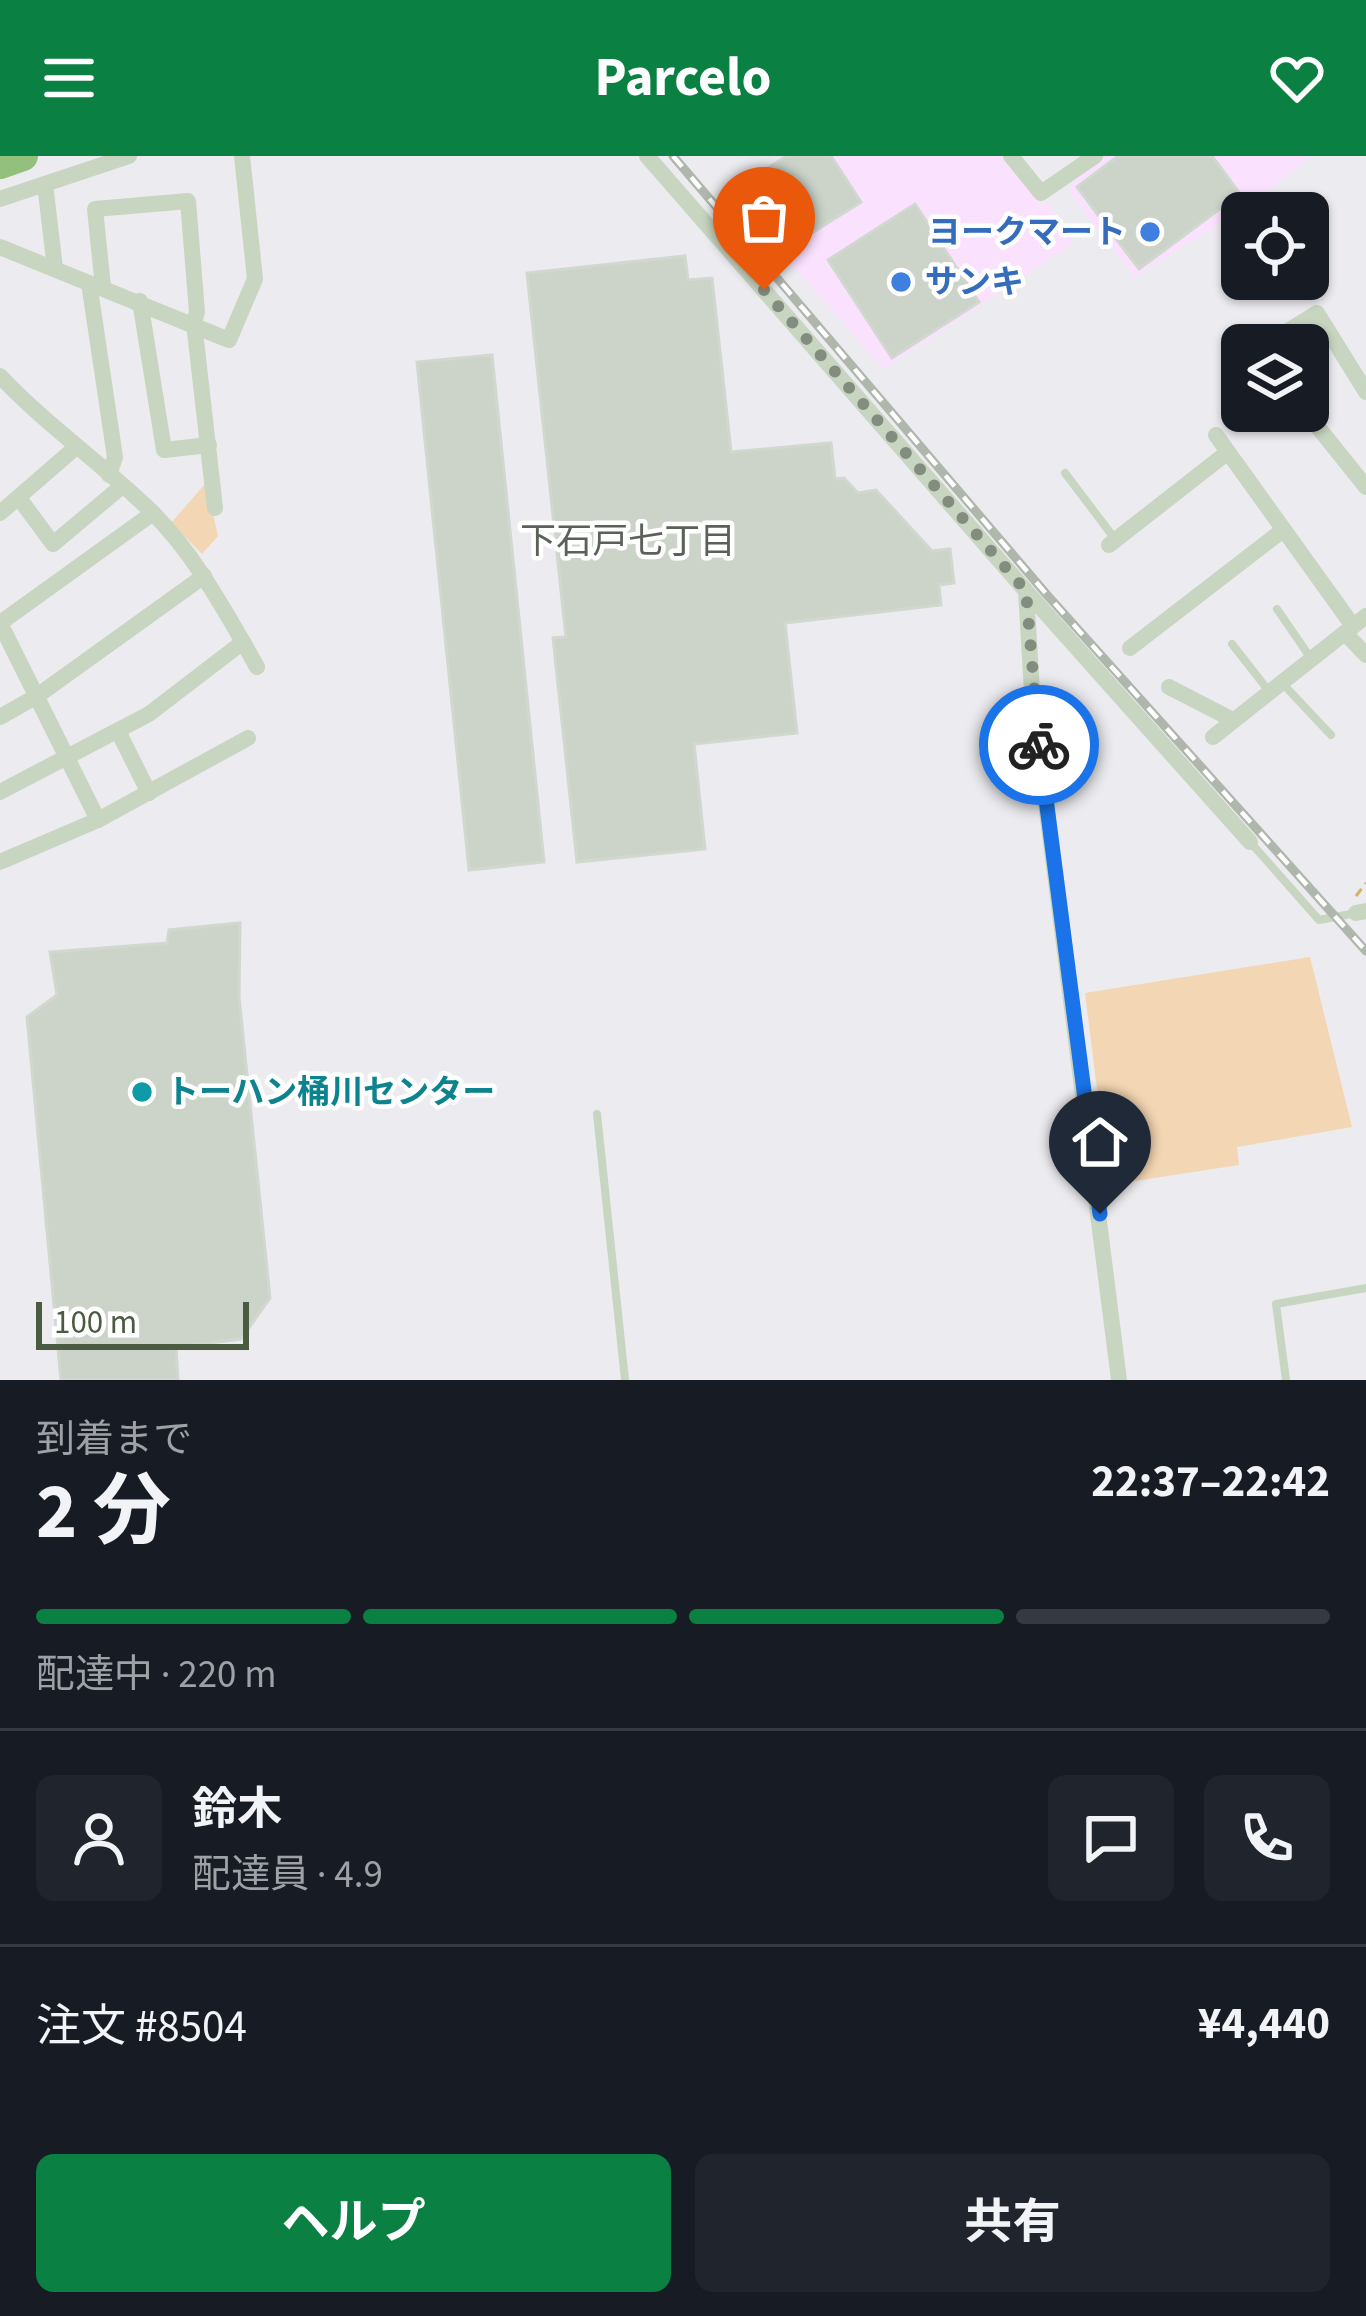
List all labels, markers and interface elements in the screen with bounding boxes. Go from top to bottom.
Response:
text: Parcelo [595,40,771,117]
icon: menu [36,45,102,111]
icon: heart [1264,45,1330,111]
pin [713,167,815,290]
icon: bag [731,185,797,251]
map controls [1221,192,1329,432]
button: locate [1221,192,1329,300]
place label: ヨークマート [928,209,1126,256]
marker: ヨークマート [1137,219,1163,245]
place label: サンキ [925,259,1024,306]
marker: サンキ [888,269,914,295]
button: layers [1221,324,1329,432]
district label: 下石戸七丁目 [520,516,736,567]
courier [979,685,1099,805]
icon: bike [1006,712,1072,778]
place label: トーハン桶川センター [166,1069,495,1116]
marker: トーハン桶川センター [129,1079,155,1105]
pin [1049,1091,1151,1214]
icon: home [1067,1109,1133,1175]
scale bar [36,1296,249,1349]
text: 100 m [54,1299,137,1346]
text: 到着まで [36,1412,192,1468]
text: 22:37–22:42 [1091,1450,1330,1514]
text: 2 分 [36,1457,171,1568]
text: 配達中 · 220 m [36,1647,277,1703]
button: person [36,1775,162,1901]
button: chat [1048,1775,1174,1901]
button: phone [1204,1775,1330,1901]
text: 鈴木 [192,1778,282,1842]
text: 配達員 · 4.9 [192,1847,383,1903]
text: ¥4,440 [1198,1992,1330,2056]
text: 注文 #8504 [36,1995,247,2059]
button: ヘルプ [36,2154,671,2292]
button: 共有 [695,2154,1330,2292]

